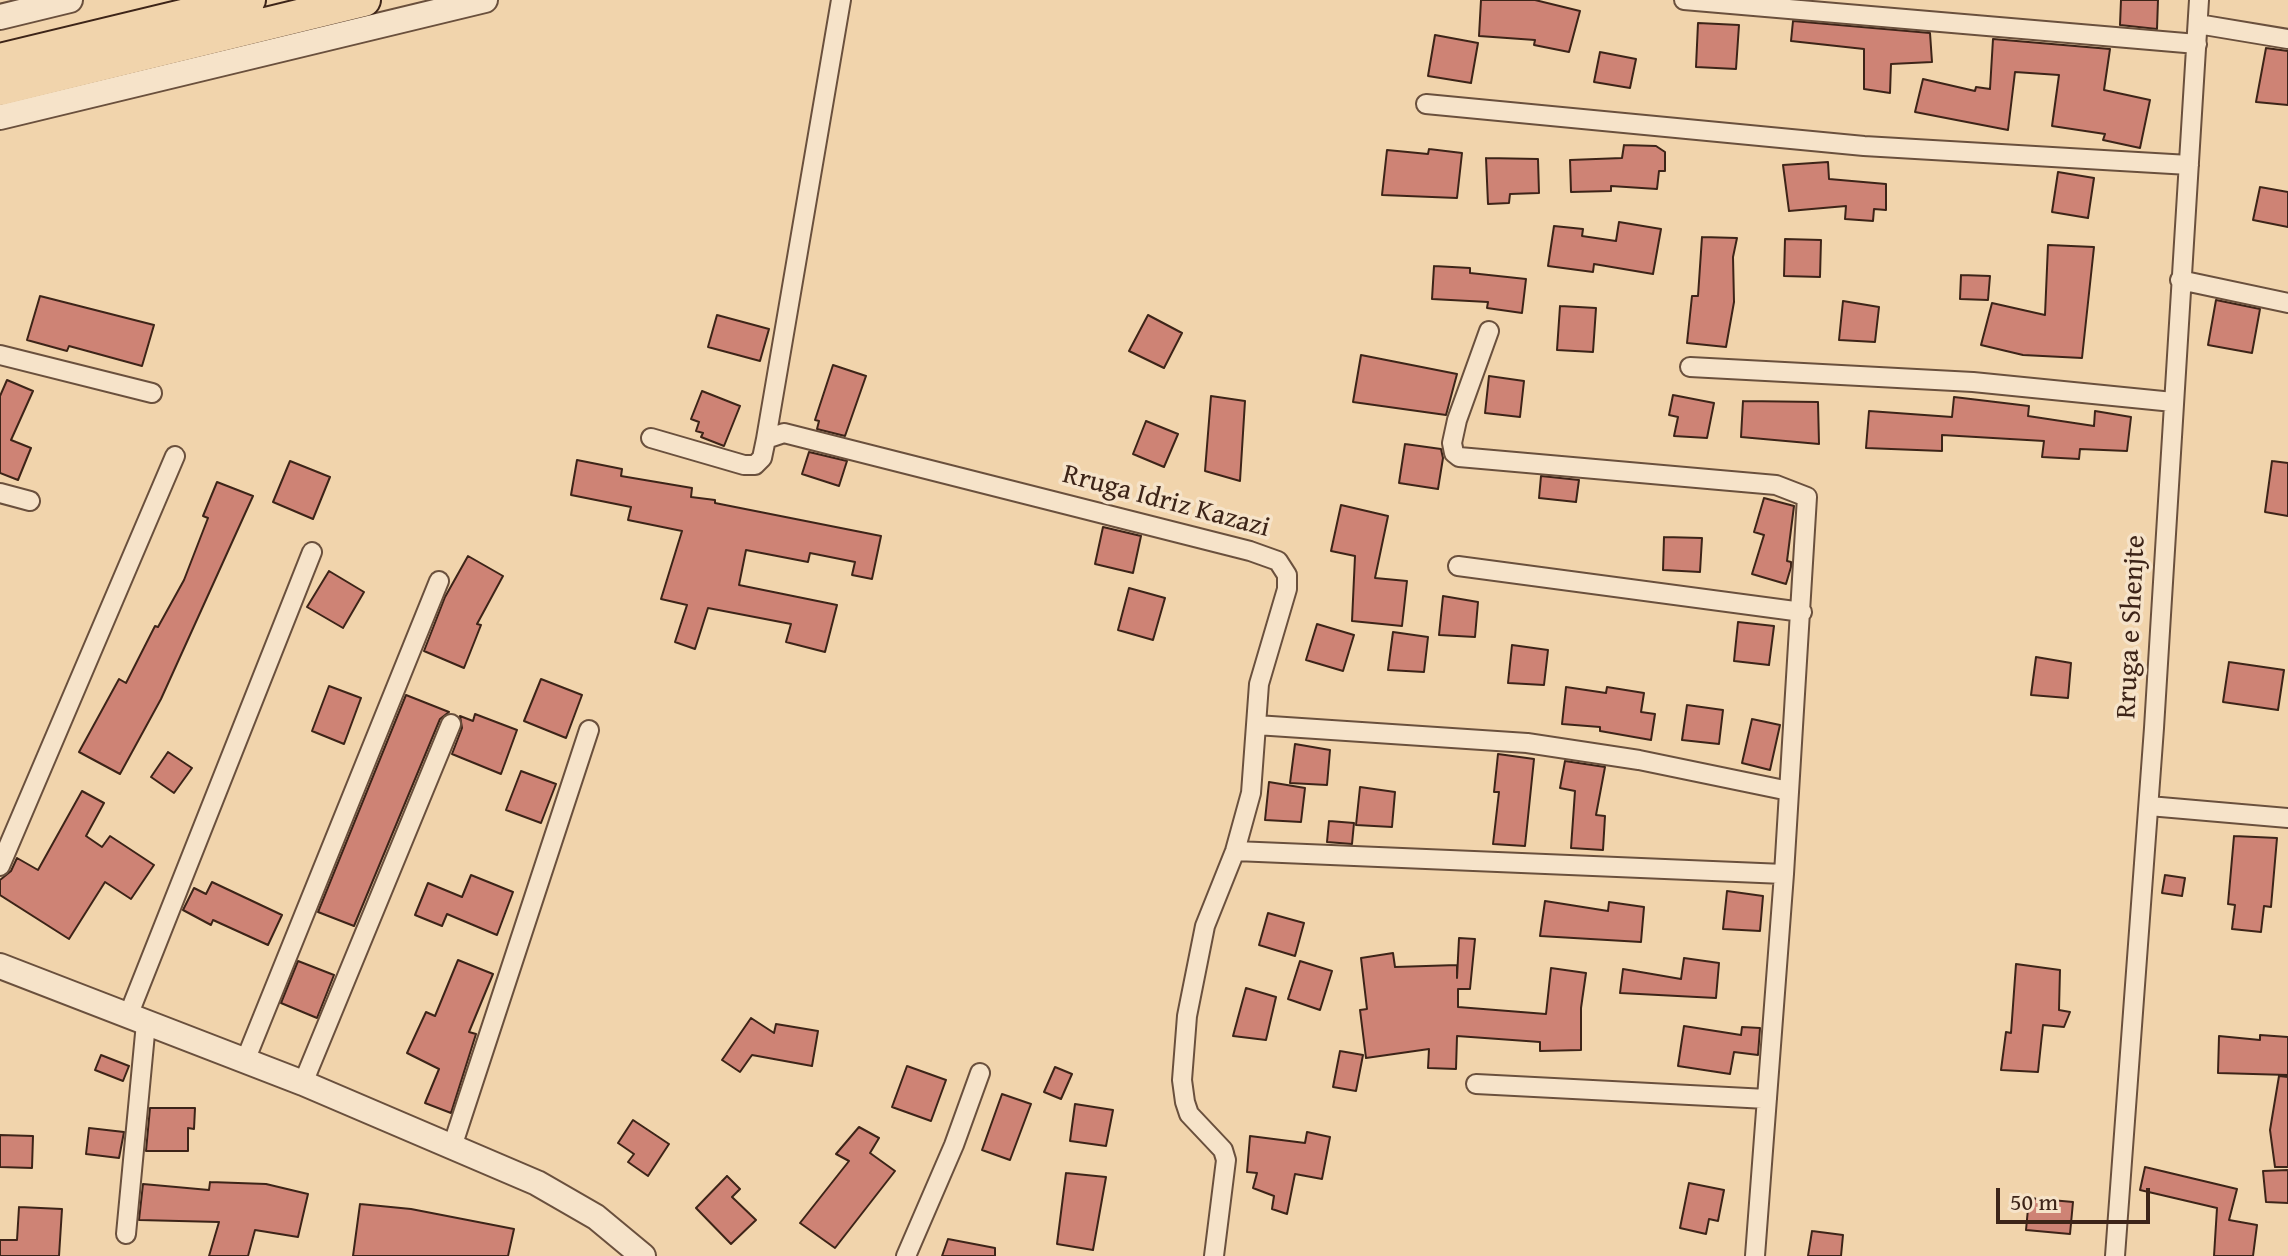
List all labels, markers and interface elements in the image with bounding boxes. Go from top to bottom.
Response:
street label: Rruga Idriz Kazazi [1059,458,1273,546]
street label: Rruga e Shenjte [2110,534,2154,720]
scale bar [2000,1172,2154,1222]
text: 50 m [2010,1184,2058,1219]

